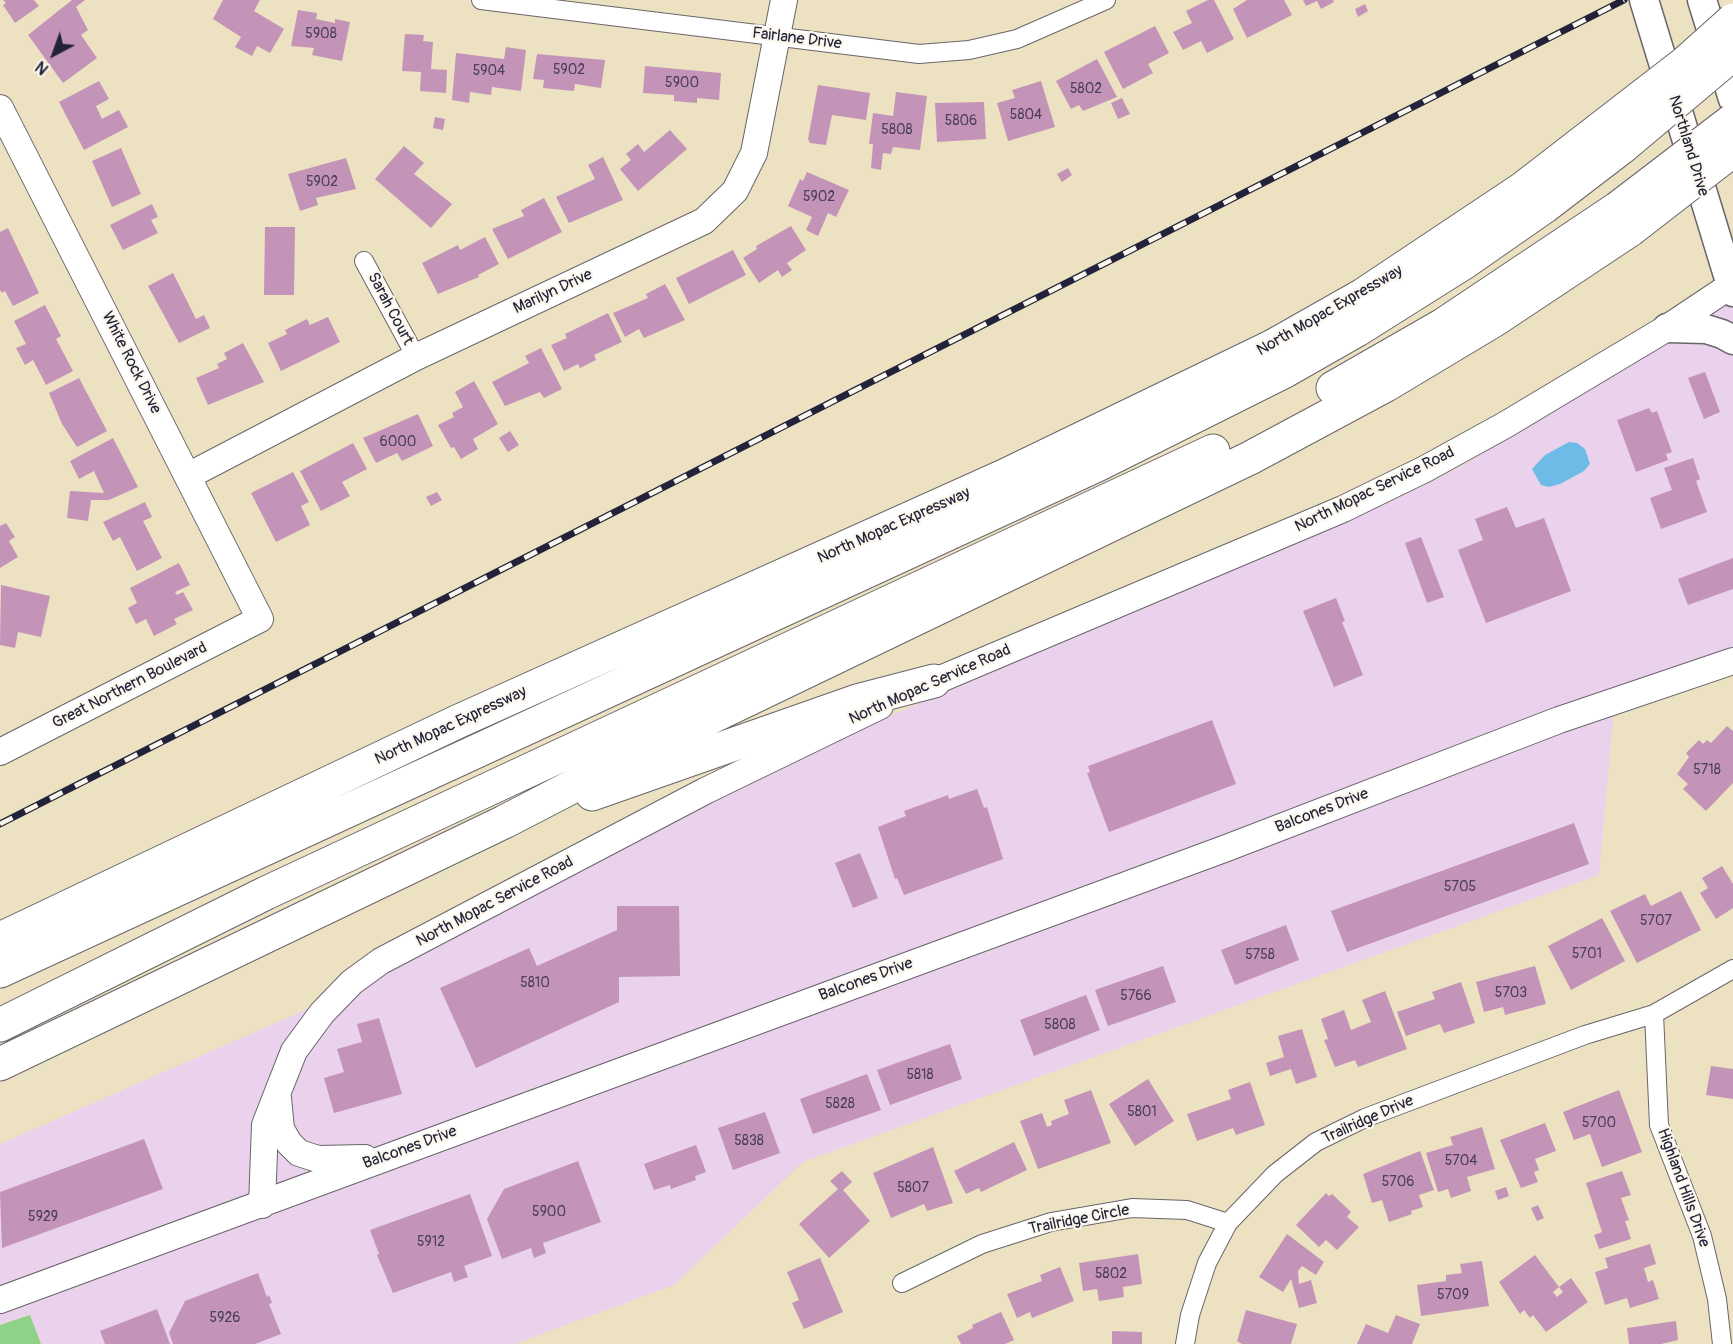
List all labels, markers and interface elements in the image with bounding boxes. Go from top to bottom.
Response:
north arrow [24,24,84,84]
street label: Fairlane Drive [751,24,843,54]
house number: 5908 [305,26,337,42]
text: N [32,56,53,79]
house number: 5902 [553,62,585,78]
house number: 5904 [473,63,505,79]
house number: 5900 [665,75,699,91]
house number: 5802 [1070,81,1102,97]
street label: Northland Drive [1664,93,1712,199]
house number: 5804 [1010,107,1042,123]
house number: 5806 [945,113,977,129]
house number: 5808 [881,122,913,138]
house number: 5902 [306,174,338,190]
house number: 5902 [803,189,835,205]
street label: North Mopac Expressway [1254,261,1406,361]
street label: Marilyn Drive [510,265,596,319]
street label: Sarah Court [363,269,417,349]
street label: White Rock Drive [97,309,165,417]
house number: 6000 [380,434,416,450]
street label: North Mopac Service Road [1292,443,1458,537]
street label: North Mopac Expressway [815,484,973,568]
street label: Great Northern Boulevard [49,639,211,733]
street label: North Mopac Service Road [846,641,1014,729]
street label: North Mopac Expressway [372,682,530,770]
house number: 5718 [1693,762,1721,778]
street label: Balcones Drive [1273,784,1371,838]
street label: North Mopac Service Road [413,852,577,952]
house number: 5705 [1444,879,1476,895]
house number: 5707 [1640,913,1672,929]
house number: 5701 [1572,946,1602,962]
house number: 5758 [1245,947,1275,963]
street label: Balcones Drive [816,954,916,1006]
house number: 5810 [520,975,550,991]
house number: 5703 [1495,985,1527,1001]
house number: 5766 [1120,988,1152,1004]
house number: 5808 [1044,1017,1076,1033]
house number: 5818 [906,1067,934,1083]
street label: Trailridge Drive [1319,1091,1417,1149]
house number: 5828 [825,1096,855,1112]
house number: 5801 [1127,1104,1157,1120]
house number: 5700 [1582,1115,1616,1131]
street label: Balcones Drive [360,1122,460,1174]
street label: Highland Hills Drive [1653,1126,1713,1250]
house number: 5838 [734,1133,764,1149]
house number: 5704 [1445,1153,1477,1169]
house number: 5706 [1382,1174,1414,1190]
house number: 5807 [897,1180,929,1196]
street label: Trailridge Circle [1027,1201,1131,1239]
house number: 5900 [532,1204,566,1220]
house number: 5929 [28,1209,58,1225]
house number: 5912 [417,1234,445,1250]
house number: 5802 [1095,1266,1127,1282]
house number: 5709 [1437,1287,1469,1303]
house number: 5926 [210,1310,240,1326]

